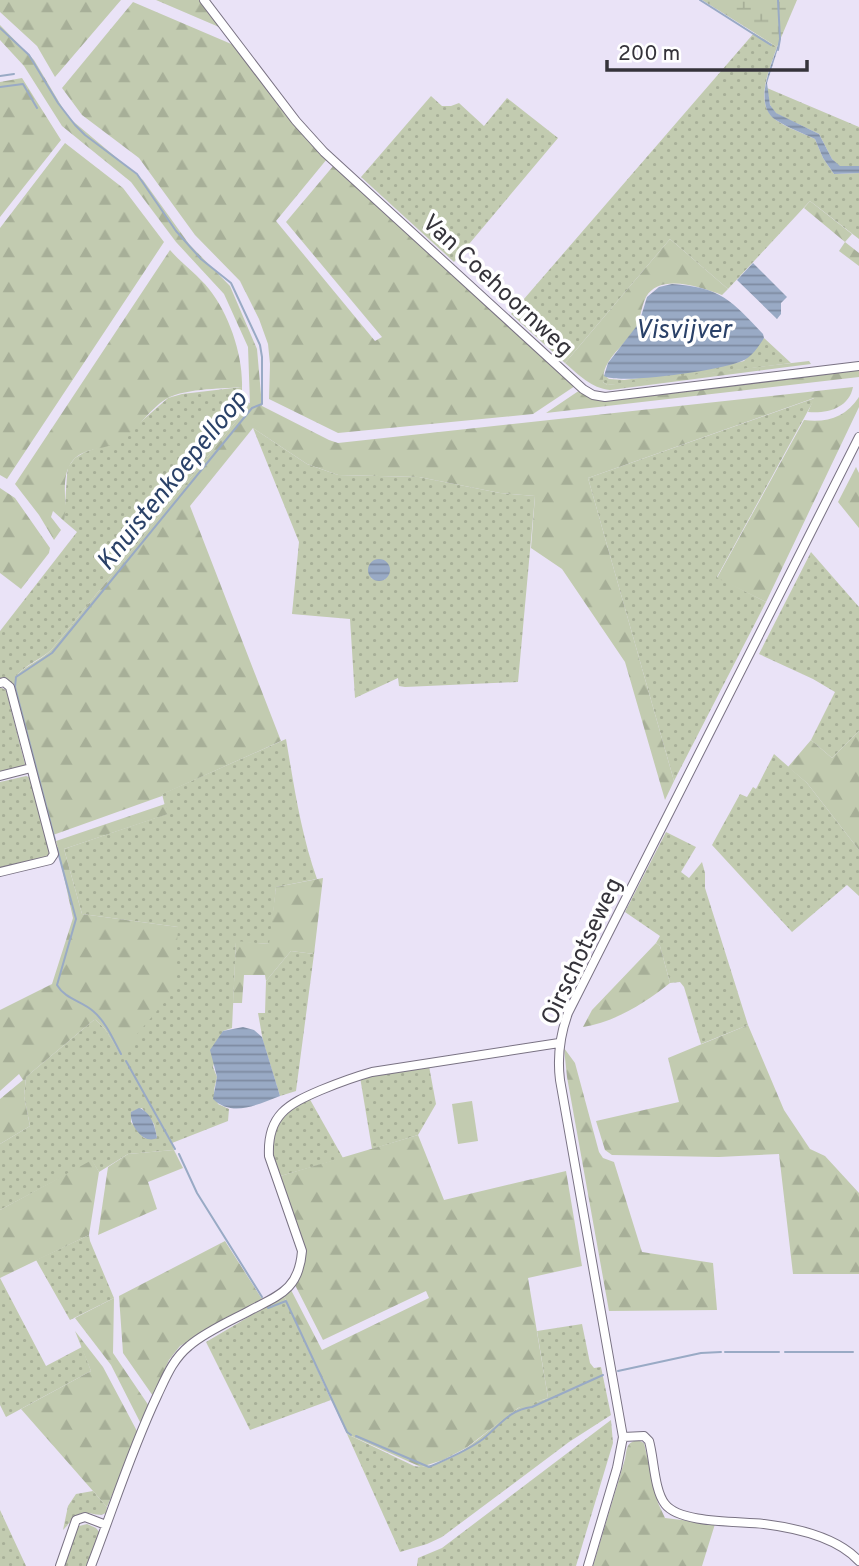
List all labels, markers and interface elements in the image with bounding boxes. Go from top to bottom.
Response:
scale bar [607,28,806,72]
text: 200 m [618,41,680,68]
street label: Van Coehoornweg [415,209,578,364]
water label: Visvijver [635,315,733,348]
water label: Knuistenkoepelloop [90,384,256,578]
street label: Oirschotseweg [536,873,630,1030]

